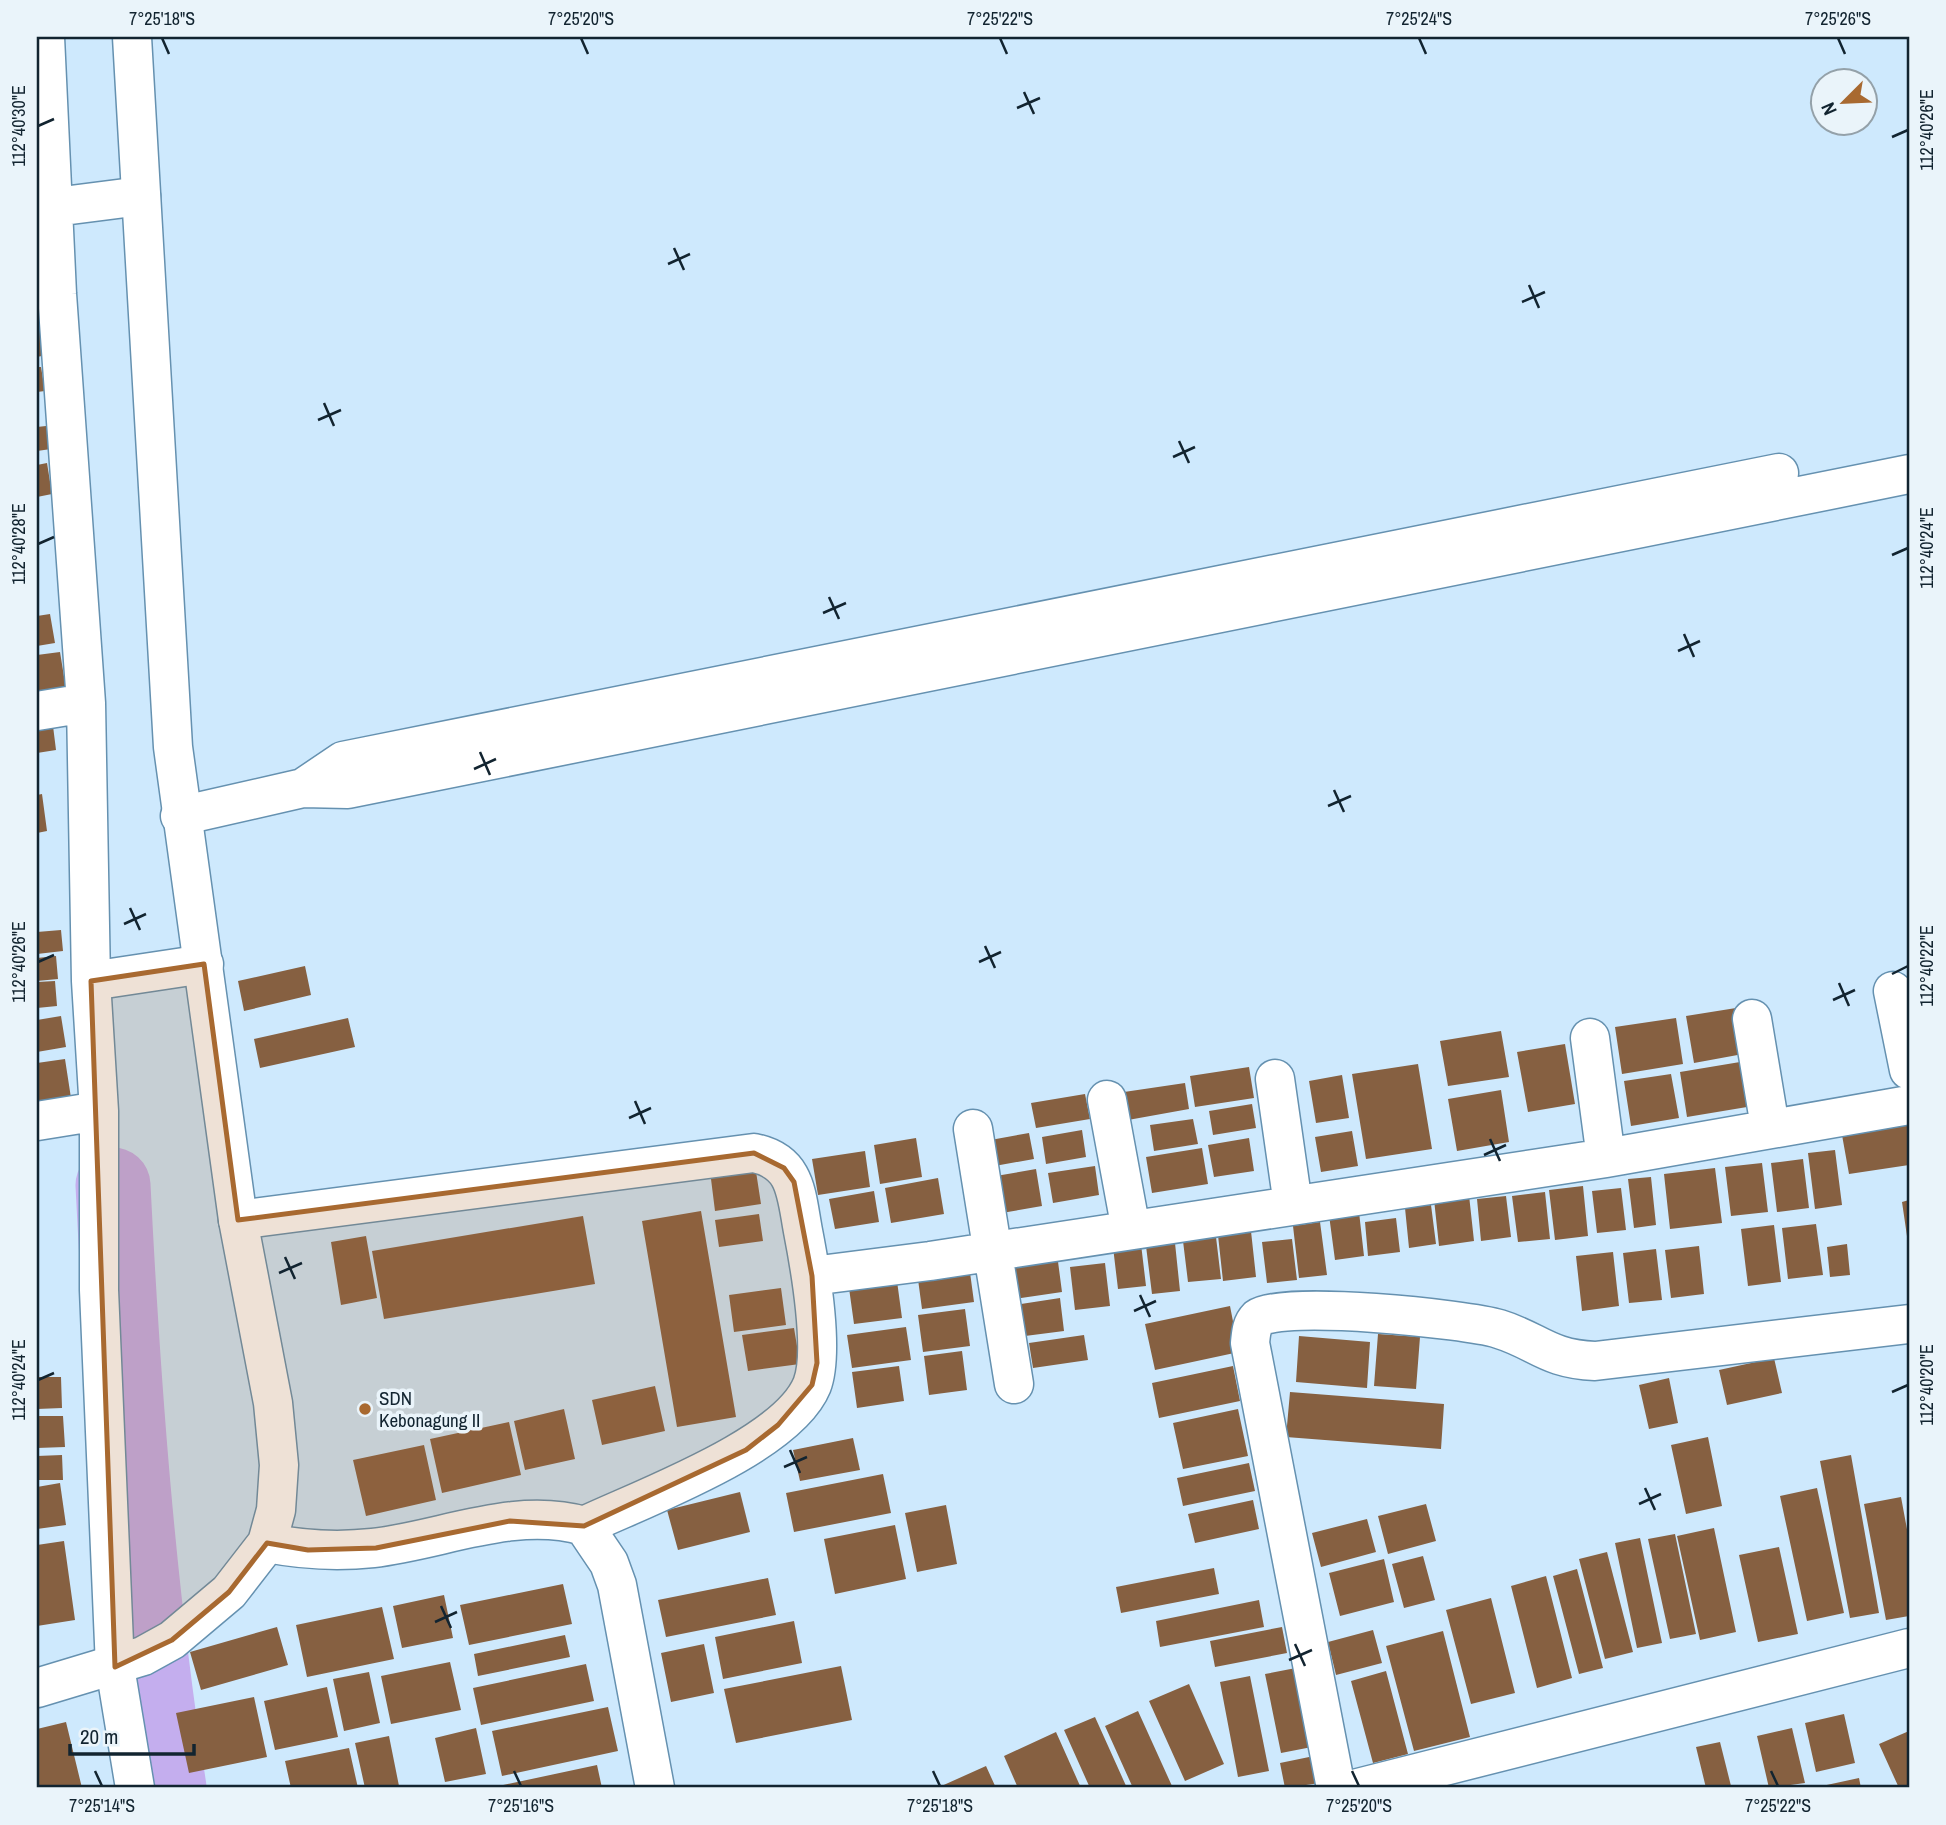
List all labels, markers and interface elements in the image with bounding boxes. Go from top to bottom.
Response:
text: 7°25'18"S [129,6,195,31]
text: 7°25'20"S [548,6,614,31]
text: 7°25'22"S [967,6,1033,31]
text: 7°25'24"S [1386,6,1452,31]
text: 7°25'26"S [1805,6,1871,31]
north arrow [1810,66,1880,136]
text: 112°40'30"E [6,85,31,167]
text: 112°40'26"E [1914,89,1939,171]
text: N [1814,98,1843,119]
text: 112°40'28"E [6,503,31,585]
text: 112°40'24"E [1914,507,1939,589]
text: 112°40'26"E [6,921,31,1003]
text: 112°40'22"E [1914,925,1939,1007]
text: 112°40'24"E [6,1339,31,1421]
text: 112°40'20"E [1914,1344,1939,1426]
place label: SDN Kebonagung II [379,1385,480,1433]
marker: SDN Kebonagung II [357,1401,373,1417]
scale bar [70,1713,194,1757]
text: 20 m [80,1722,118,1751]
text: 7°25'14"S [69,1793,135,1818]
text: 7°25'16"S [488,1793,554,1818]
text: 7°25'18"S [907,1793,973,1818]
text: 7°25'20"S [1326,1793,1392,1818]
text: 7°25'22"S [1745,1793,1811,1818]

